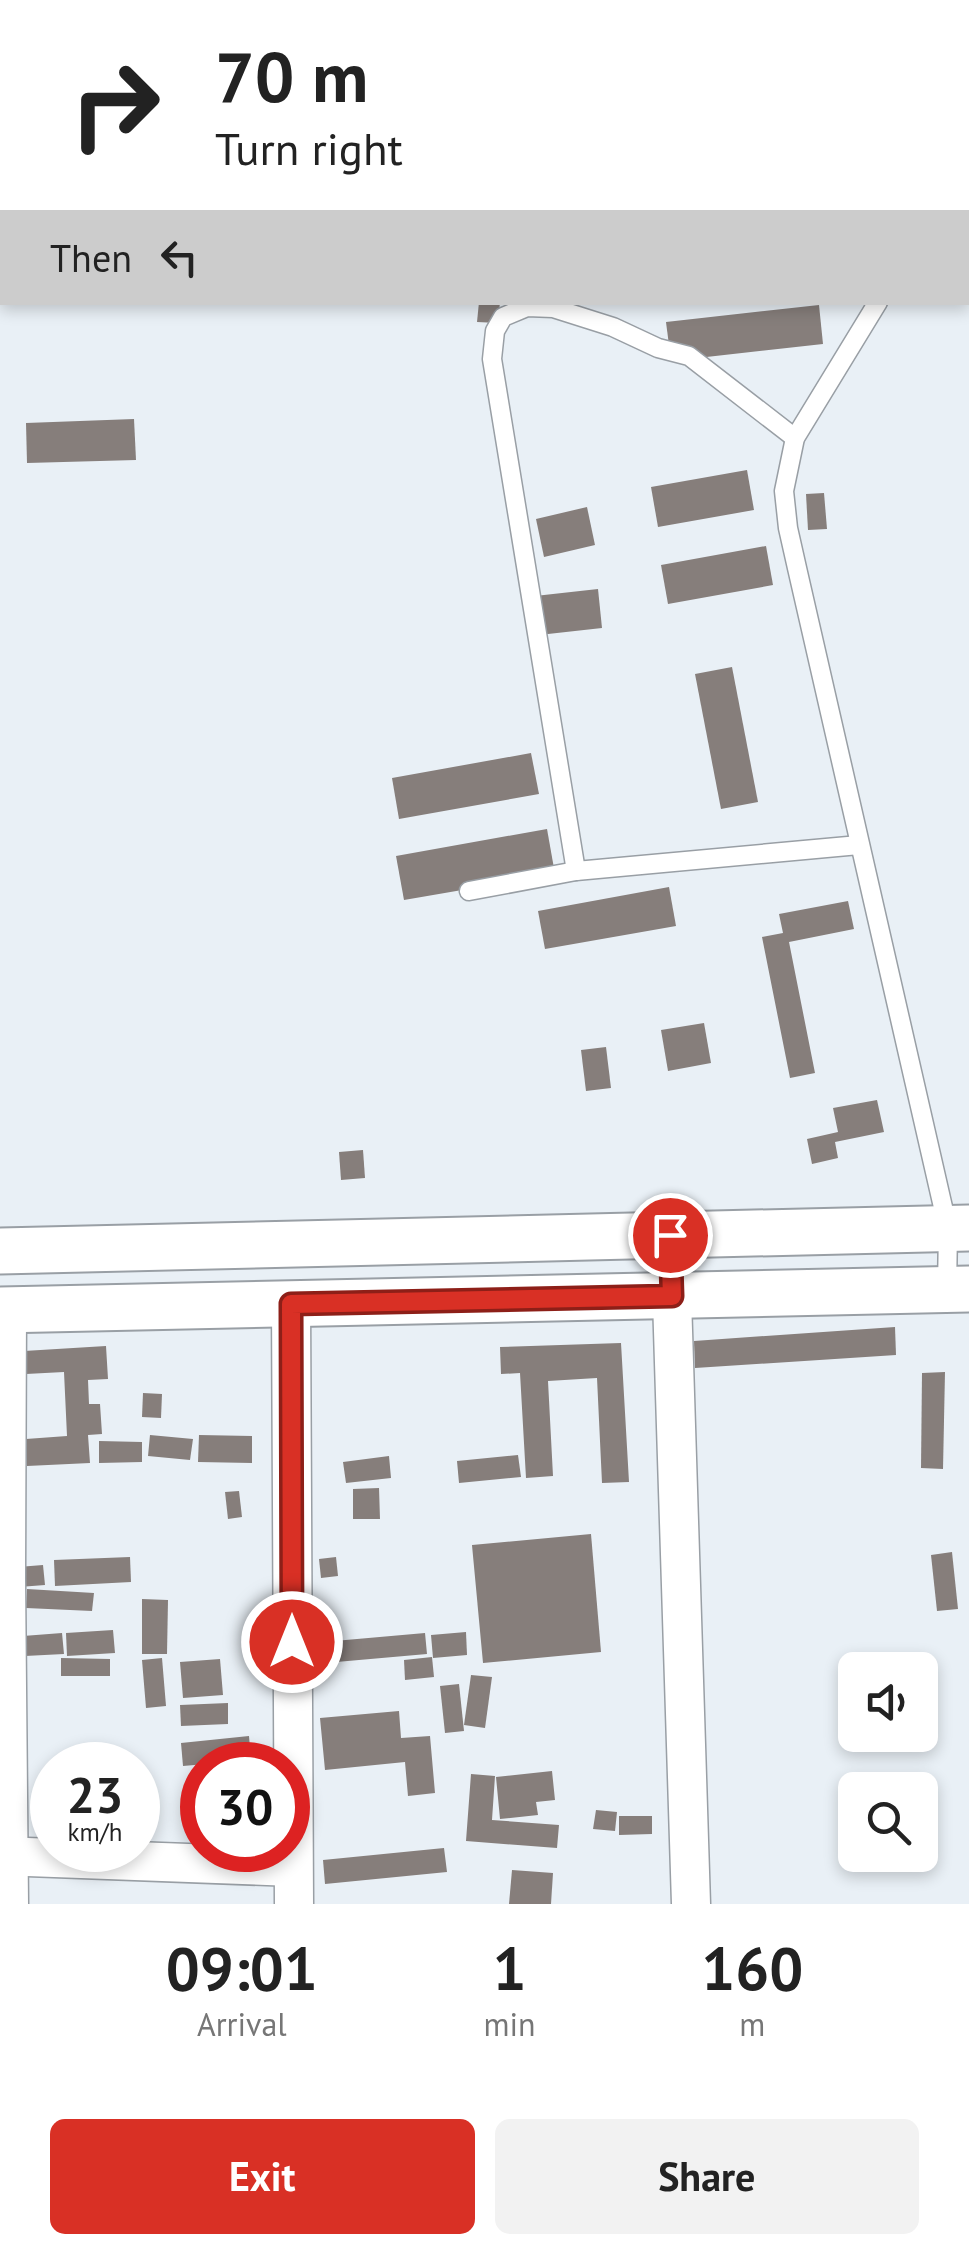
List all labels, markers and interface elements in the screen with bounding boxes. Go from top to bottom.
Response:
text: 70 m [215,31,368,121]
icon: right [50,40,180,170]
text: Turn right [215,119,403,177]
icon: left [152,230,207,285]
text: Then [50,233,132,282]
pin [628,1193,713,1278]
icon: arrive [643,1208,698,1263]
position arrow [240,1590,344,1694]
map controls [838,1652,938,1872]
button: sound [838,1652,938,1752]
speed limit sign: 30 [180,1742,310,1872]
text: 23 [67,1762,123,1827]
button: search [838,1772,938,1872]
text: km/h [68,1816,122,1848]
text: 09:01 [166,1929,318,2007]
text: 1 [493,1929,527,2007]
text: 160 [701,1929,803,2007]
text: Arrival [197,2003,287,2045]
text: min [484,2003,536,2045]
text: m [739,2003,765,2045]
button: Exit [50,2119,475,2234]
button: Share [495,2119,919,2234]

